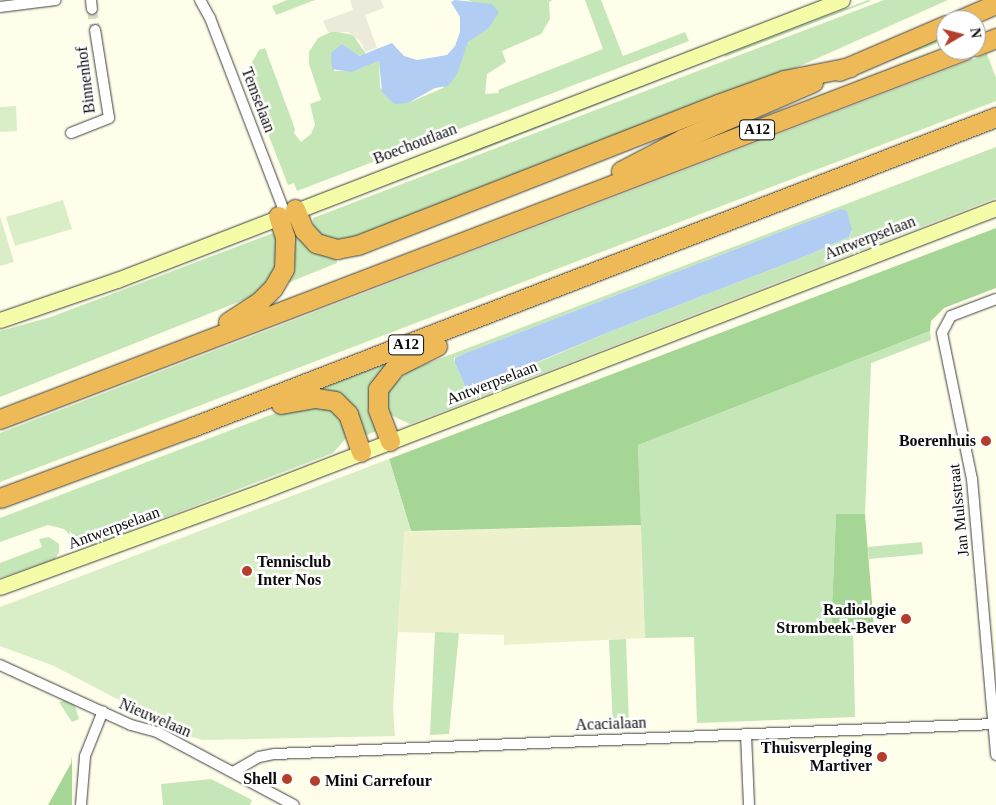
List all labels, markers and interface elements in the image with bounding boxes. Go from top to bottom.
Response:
north arrow [936,10,986,60]
text: N [967,27,983,39]
street label: Binnenhof [72,45,100,115]
street label: Temselaan [237,65,279,135]
road number: A12 [738,118,776,142]
street label: Boechoutlaan [370,119,460,169]
street label: Antwerpselaan [822,212,918,264]
road number: A12 [387,332,425,358]
street label: Antwerpselaan [444,357,540,409]
place label: Boerenhuis [899,431,976,451]
marker: Boerenhuis [980,435,992,447]
street label: Jan Mulsstraat [945,463,973,557]
street label: Antwerpselaan [66,503,162,553]
place label: Tennisclub Inter Nos [257,552,331,590]
marker: Tennisclub Inter Nos [241,565,253,577]
place label: Radiologie Strombeek-Bever [776,600,896,638]
marker: Radiologie Strombeek-Bever [900,613,912,625]
street label: Nieuwelaan [116,694,194,742]
street label: Acacialaan [575,713,647,735]
place label: Thuisverpleging Martiver [761,738,872,776]
marker: Thuisverpleging Martiver [876,751,888,763]
place label: Shell [243,769,277,789]
place label: Mini Carrefour [325,771,432,791]
marker: Shell [281,773,293,785]
marker: Mini Carrefour [309,775,321,787]

